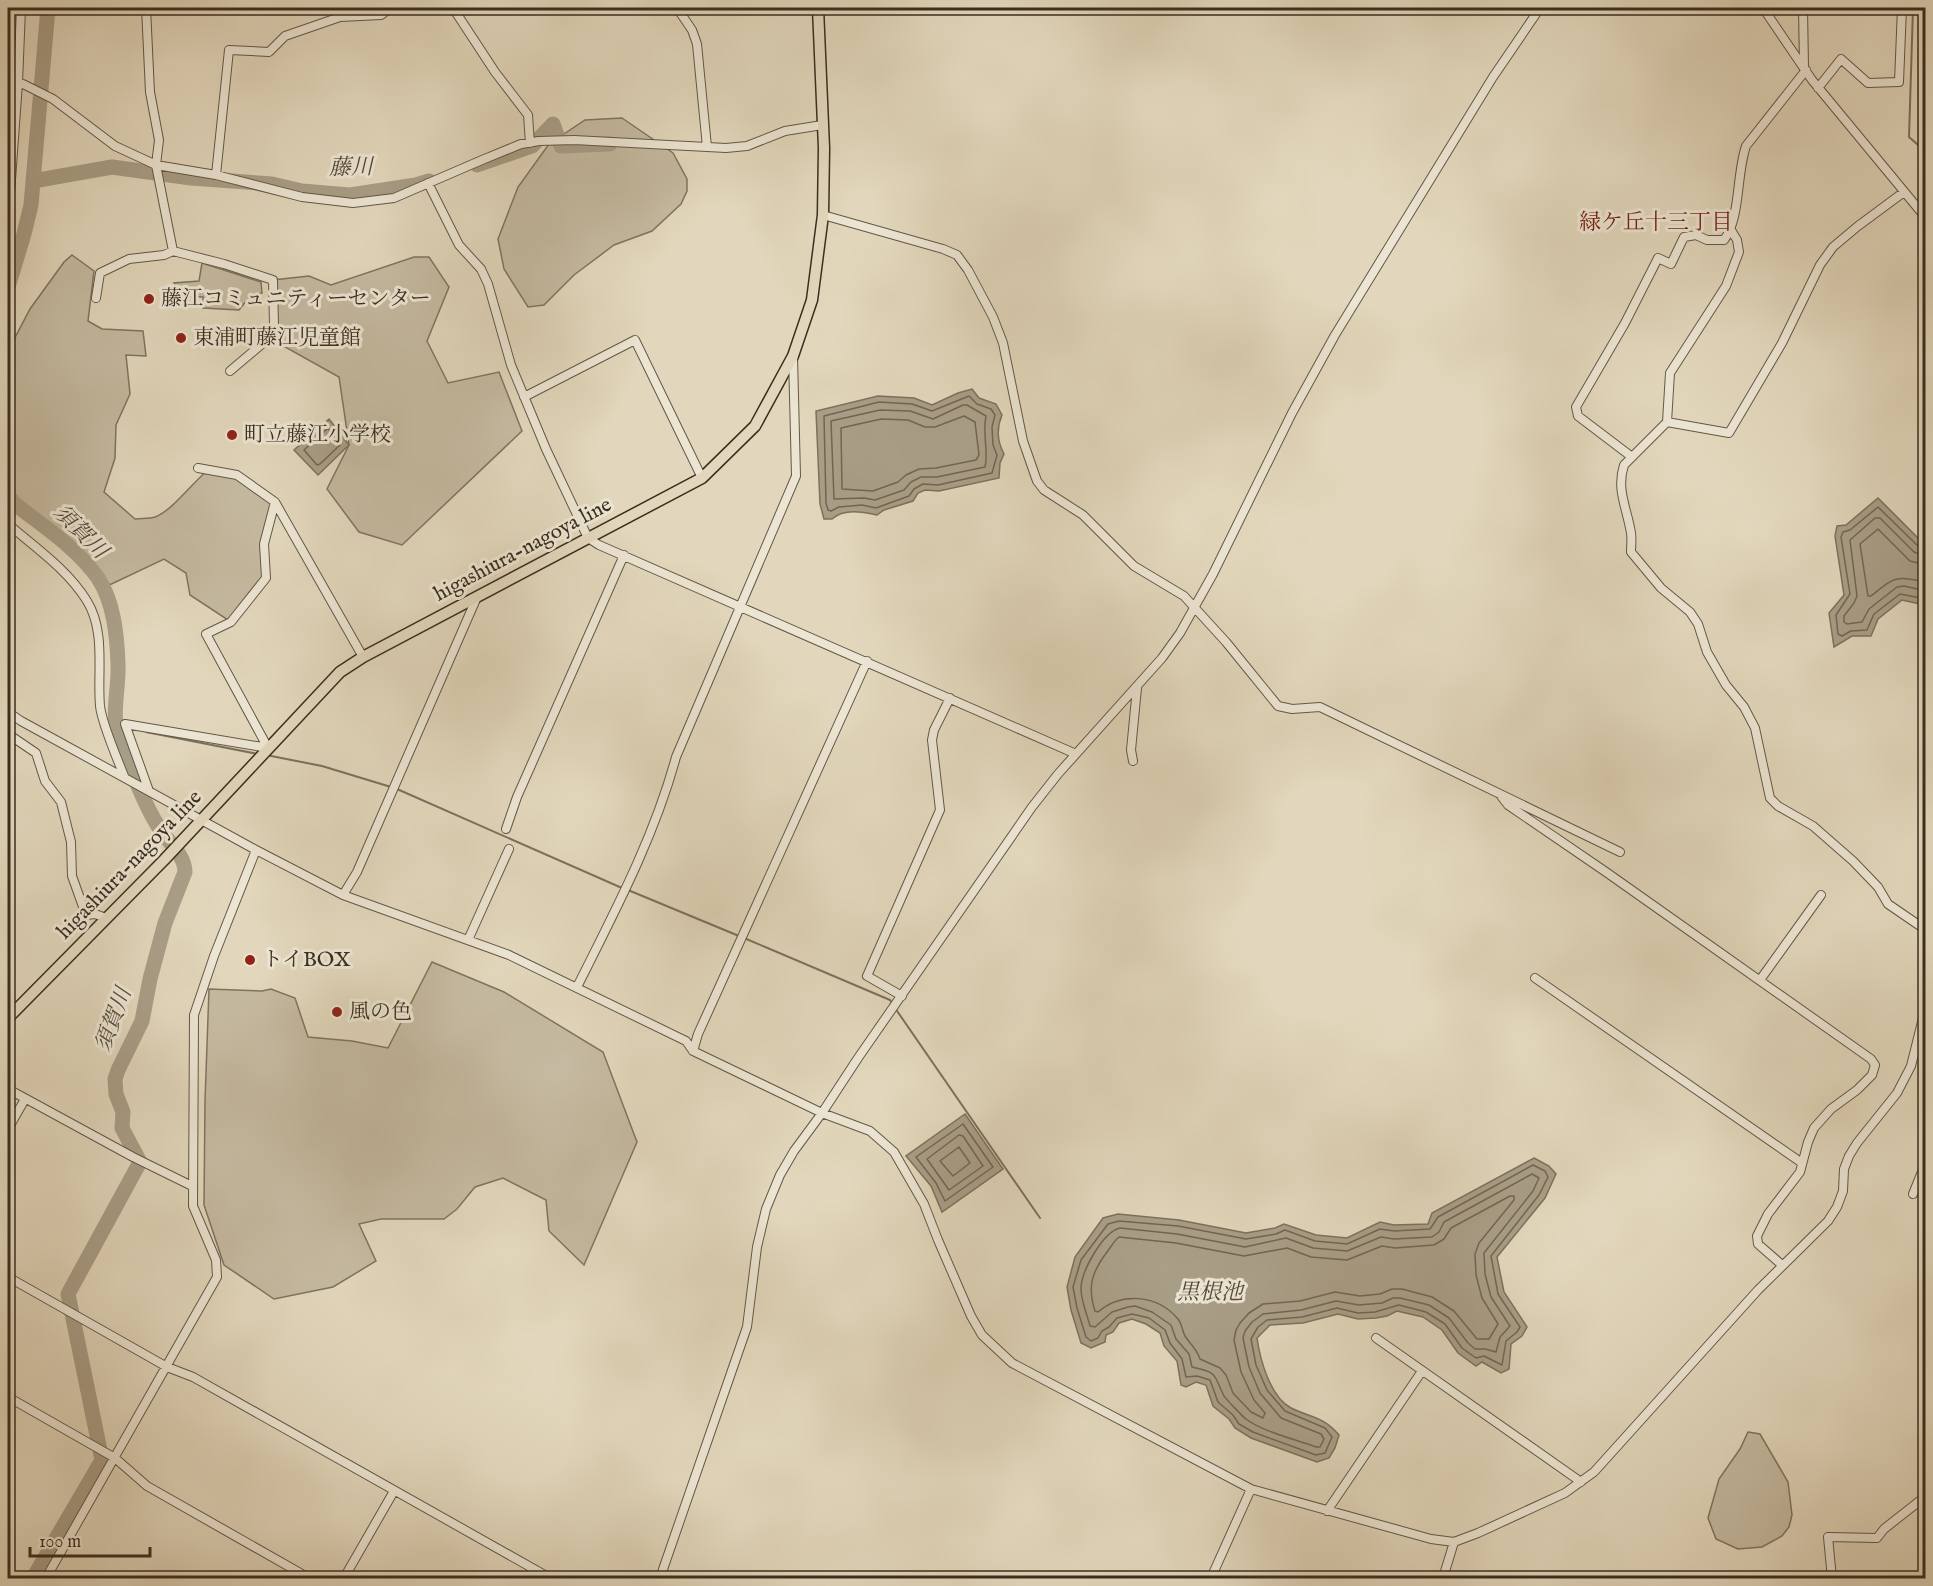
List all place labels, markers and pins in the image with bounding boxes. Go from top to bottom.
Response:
place label: 藤江コミュニティーセンター [161,286,431,313]
marker: 藤江コミュニティーセンター [142,292,156,306]
place label: 東浦町藤江児童館 [193,325,361,352]
marker: 東浦町藤江児童館 [174,331,188,345]
place label: 町立藤江小学校 [244,422,391,449]
marker: 町立藤江小学校 [225,428,239,442]
place label: トイBOX [262,947,351,974]
marker: トイBOX [243,953,257,967]
place label: 風の色 [349,999,412,1026]
marker: 風の色 [330,1005,344,1019]

